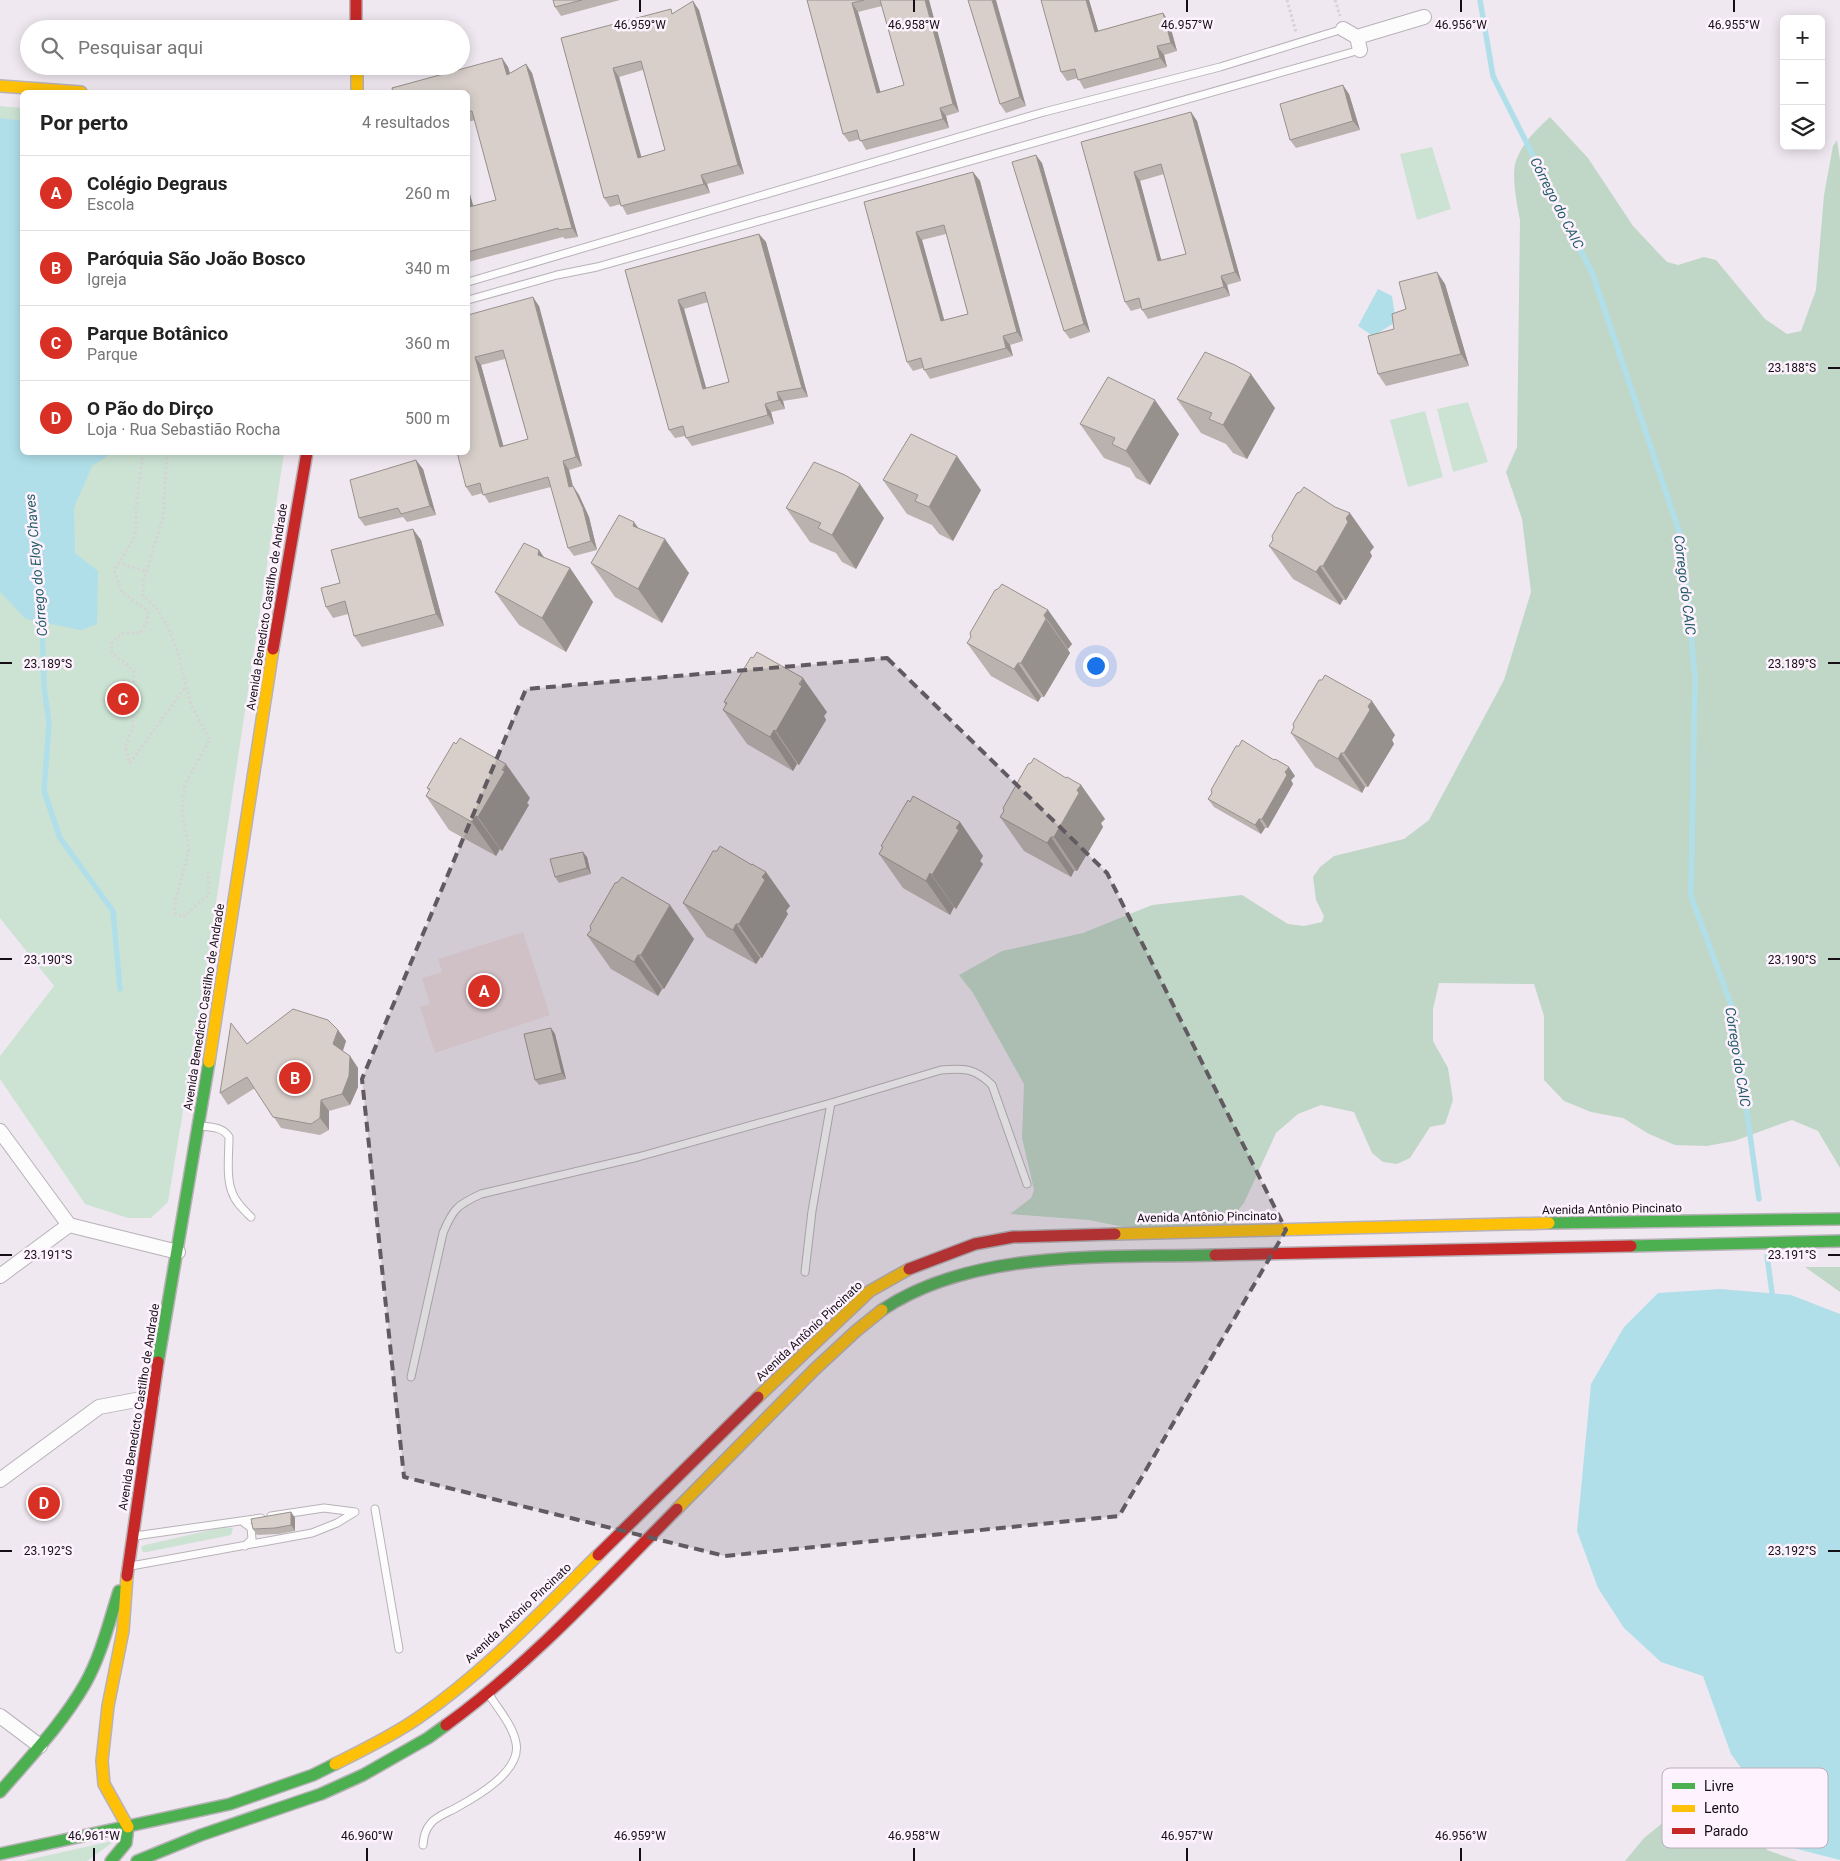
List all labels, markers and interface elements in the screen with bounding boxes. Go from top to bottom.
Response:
map controls [1780,15,1825,150]
button: + [1780,15,1825,60]
text: 46.959°W [614,18,666,32]
text: 46.958°W [888,18,940,32]
text: 46.957°W [1161,18,1213,32]
text: 46.956°W [1435,18,1487,32]
text: 46.955°W [1708,18,1760,32]
search box [20,20,470,75]
icon: search [38,34,66,62]
text: Pesquisar aqui [78,36,203,59]
button: − [1780,60,1825,105]
button: layers [1780,105,1825,150]
text: Por perto [40,111,128,135]
text: 4 resultados [362,113,450,132]
water label: Córrego do CAIC [1527,154,1587,252]
text: Colégio Degraus [87,172,227,195]
text: A [51,184,61,203]
text: 260 m [405,184,450,203]
text: Escola [87,195,134,214]
text: Paróquia São João Bosco [87,247,305,270]
text: B [51,259,61,278]
text: 340 m [405,259,450,278]
text: Igreja [87,270,127,289]
text: Parque Botânico [87,322,228,345]
text: C [51,334,61,353]
text: 360 m [405,334,450,353]
text: Parque [87,345,137,364]
text: 23.188°S [1768,361,1816,375]
text: O Pão do Dirço [87,397,214,420]
text: D [51,409,61,428]
text: 500 m [405,409,450,428]
text: Loja · Rua Sebastião Rocha [87,420,280,439]
water label: Córrego do Eloy Chaves [22,493,50,637]
street label: Avenida Benedicto Castilho de Andrade [244,502,290,712]
water label: Córrego do CAIC [1671,534,1699,636]
your location [1083,653,1109,679]
text: 23.189°S [24,657,72,671]
text: 23.189°S [1768,657,1816,671]
pin: C [107,680,139,718]
street label: Avenida Benedicto Castilho de Andrade [181,902,227,1112]
text: 23.190°S [24,953,72,967]
text: 23.190°S [1768,953,1816,967]
pin: A [468,972,500,1010]
water label: Córrego do CAIC [1722,1006,1754,1108]
pin: B [279,1059,311,1097]
street label: Avenida Antônio Pincinato [1542,1201,1682,1217]
street label: Avenida Antônio Pincinato [1137,1209,1277,1225]
text: 23.191°S [24,1248,72,1262]
text: 23.191°S [1768,1248,1816,1262]
street label: Avenida Antônio Pincinato [753,1278,865,1384]
street label: Avenida Benedicto Castilho de Andrade [116,1302,162,1512]
pin: D [28,1484,60,1522]
text: 23.192°S [24,1544,72,1558]
text: 23.192°S [1768,1544,1816,1558]
street label: Avenida Antônio Pincinato [462,1560,574,1666]
legend [1662,1768,1828,1848]
text: Livre [1704,1778,1734,1794]
text: Lento [1704,1800,1739,1816]
text: Parado [1704,1823,1748,1839]
text: 46.961°W [68,1829,120,1843]
text: 46.960°W [341,1829,393,1843]
text: 46.959°W [614,1829,666,1843]
text: 46.958°W [888,1829,940,1843]
text: 46.957°W [1161,1829,1213,1843]
text: 46.956°W [1435,1829,1487,1843]

